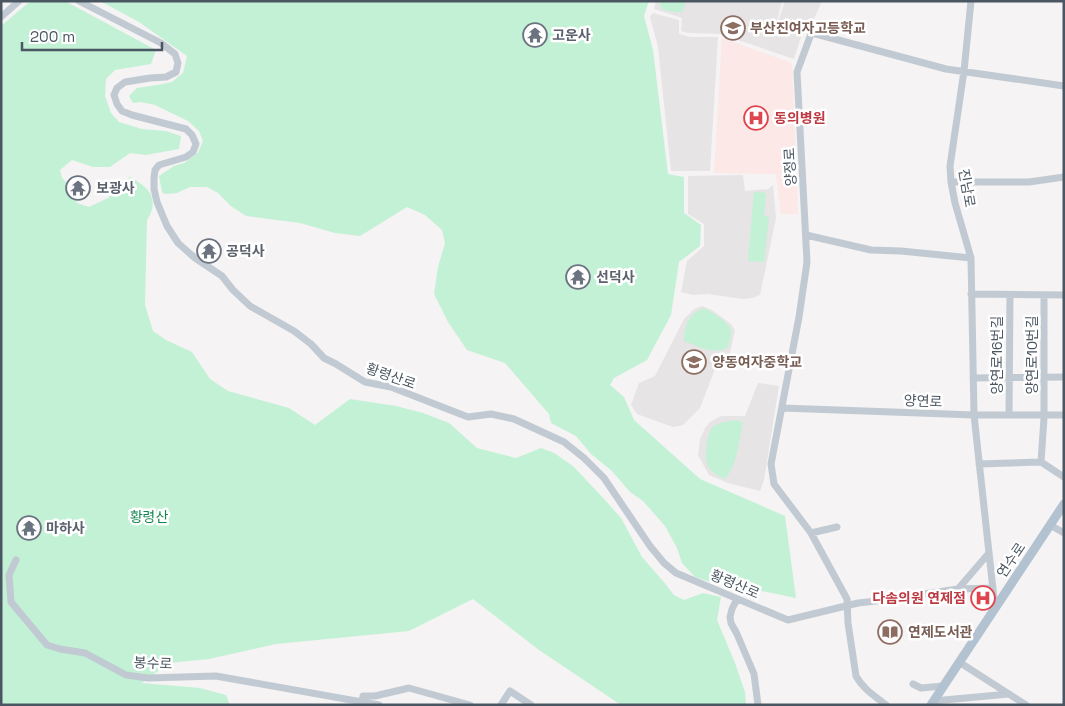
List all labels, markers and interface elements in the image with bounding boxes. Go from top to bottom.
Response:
school or university icon: 부산진여자고등학교 [720,15,746,41]
place label: 부산진여자고등학교 [750,19,866,37]
scale bar [22,20,162,52]
temple icon: 고운사 [522,22,548,48]
place label: 고운사 [552,26,591,44]
text: 200 m [30,27,75,46]
hospital icon: 동의병원 [743,105,769,131]
place label: 동의병원 [774,109,826,127]
street label: 양정로 [780,147,800,187]
street label: 진남로 [955,167,979,209]
temple icon: 보광사 [65,175,91,201]
place label: 보광사 [96,179,135,197]
temple icon: 공덕사 [196,238,222,264]
place label: 공덕사 [226,242,265,260]
temple icon: 선덕사 [565,264,591,290]
place label: 선덕사 [596,268,635,286]
street label: 양연로10번길 [1023,315,1041,395]
street label: 양연로16번길 [988,316,1006,394]
school or university icon: 양동여자중학교 [681,349,707,375]
place label: 양동여자중학교 [712,353,802,371]
street label: 황령산로 [364,359,418,393]
street label: 양연로 [903,391,943,411]
park label: 황령산 [130,508,168,526]
temple icon: 마하사 [16,515,42,541]
place label: 마하사 [46,519,85,537]
street label: 연수로 [993,539,1029,581]
street label: 황령산로 [708,566,762,602]
hospital icon: 다솜의원 연제점 [970,585,996,611]
place label: 다솜의원 연제점 [872,589,966,607]
library icon: 연제도서관 [877,619,903,645]
place label: 연제도서관 [908,623,973,641]
street label: 봉수로 [133,653,173,673]

